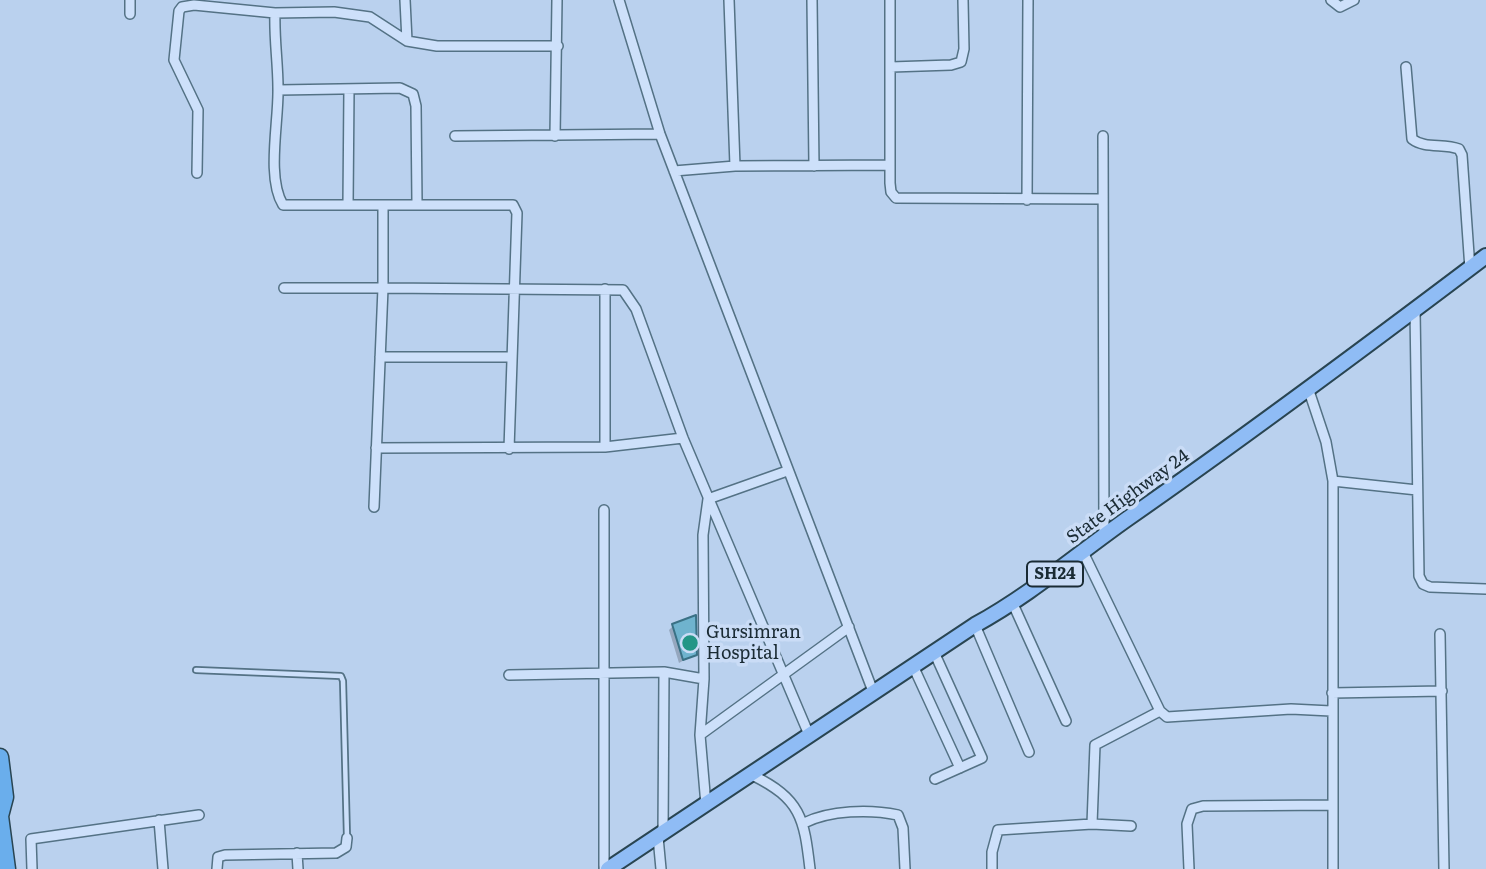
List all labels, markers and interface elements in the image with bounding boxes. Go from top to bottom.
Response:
street label: State Highway 24 [1063,445,1193,549]
road number: SH24 [1027,562,1083,586]
place label: Gursimran Hospital [706,622,801,664]
marker: Gursimran Hospital [680,633,700,653]

